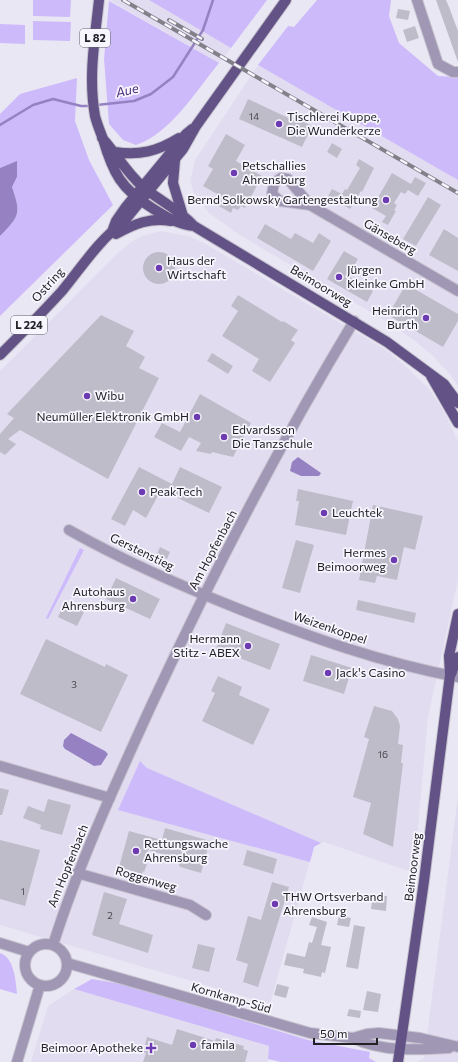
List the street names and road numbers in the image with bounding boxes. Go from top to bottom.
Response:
road number: L 82 [80,29,110,47]
street label: Gänseberg [362,215,420,257]
street label: Beimoorweg [288,261,355,309]
street label: Ostring [28,264,67,304]
road number: L 224 [11,316,47,334]
street label: Am Hopfenbach [185,507,239,592]
street label: Gerstenstieg [108,530,177,573]
street label: Weizenkoppel [292,608,369,646]
street label: Am Hopfenbach [44,822,90,909]
street label: Beimoorweg [401,831,423,902]
street label: Roggenweg [114,863,179,894]
street label: Kornkamp-Süd [190,979,273,1015]

